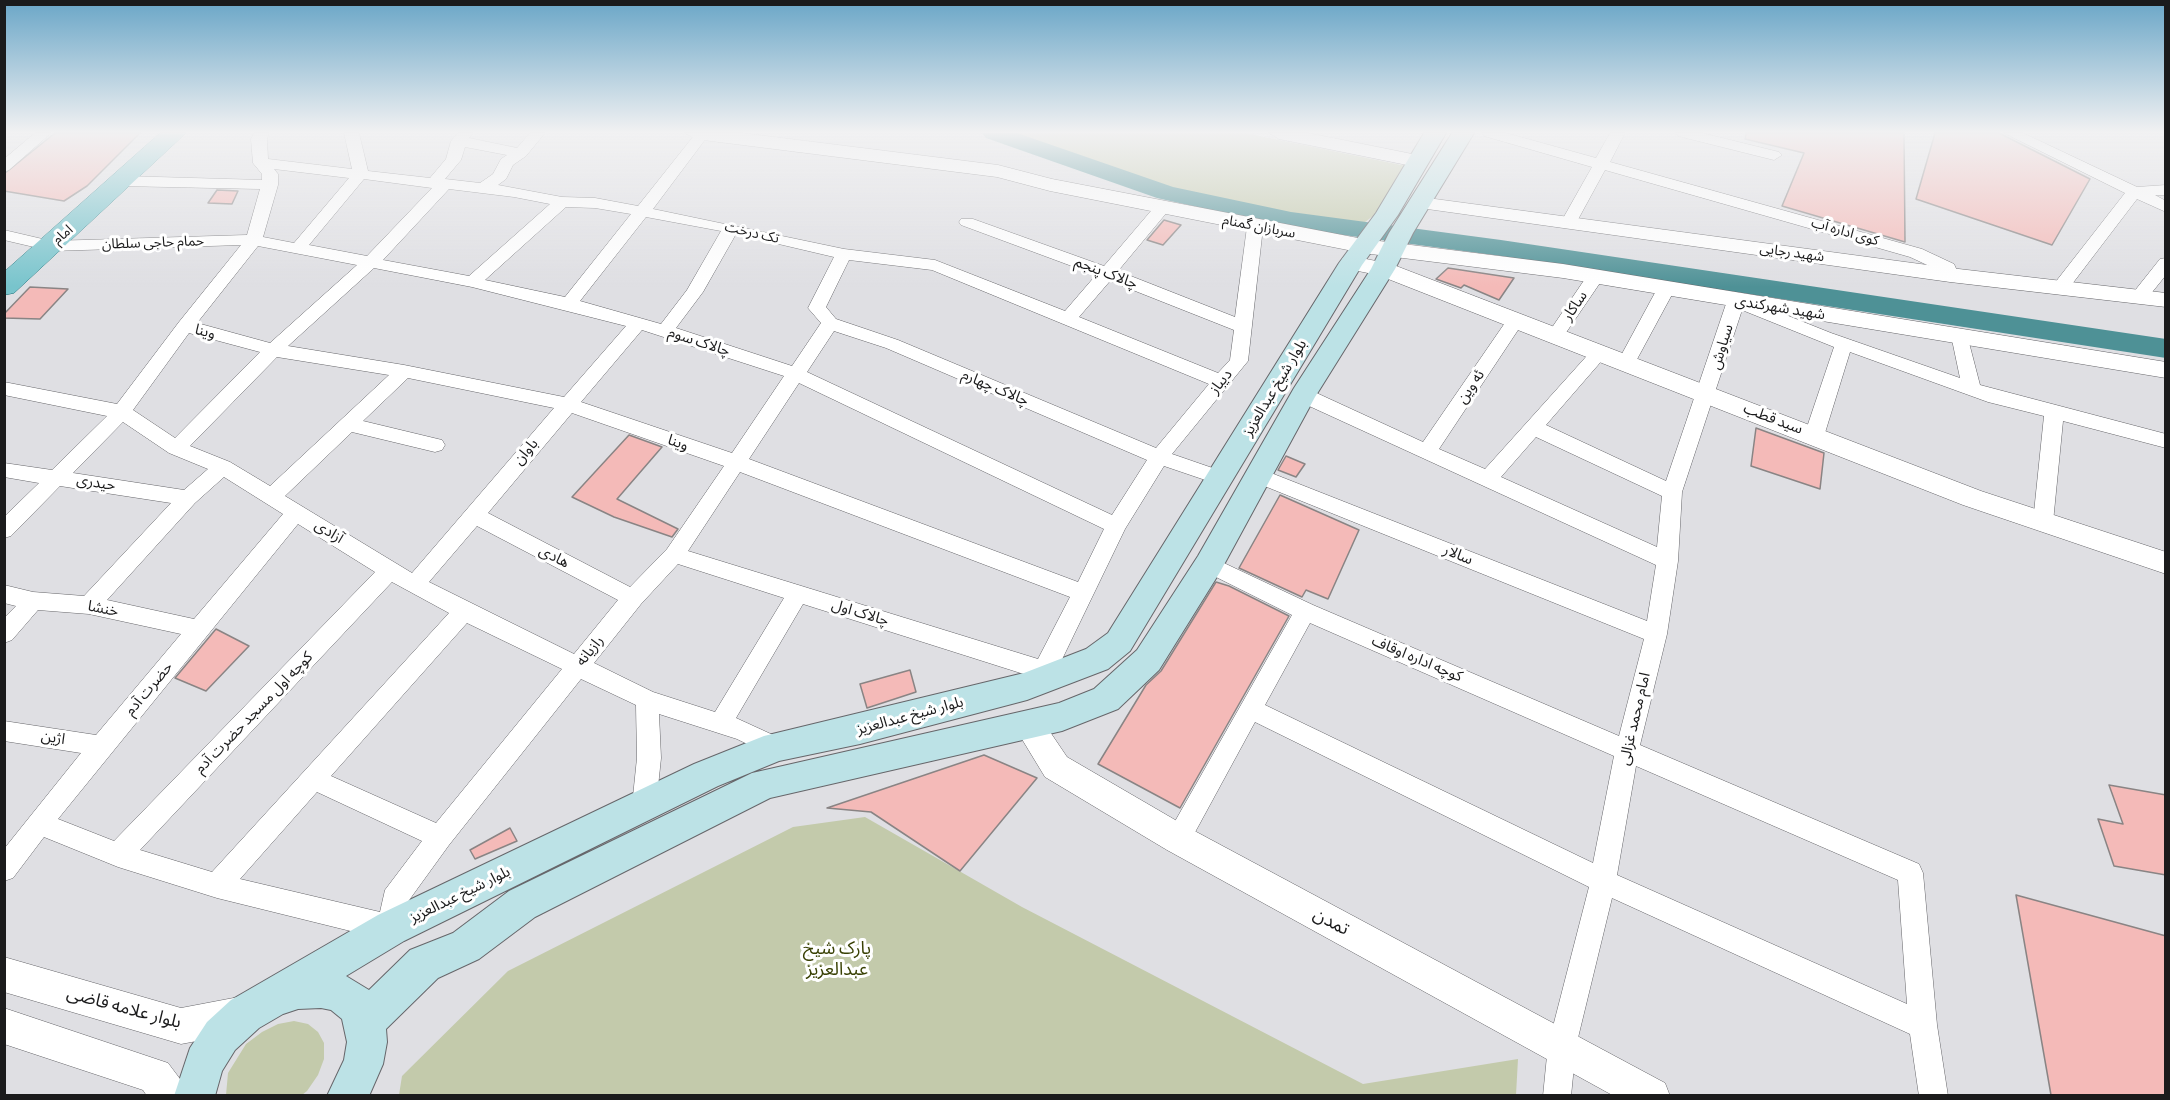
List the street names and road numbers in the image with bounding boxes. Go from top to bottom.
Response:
street label: سربازان گمنام [1221,212,1297,242]
street label: کوی اداره آب [1809,214,1881,250]
street label: تک درخت [723,219,781,247]
street label: امام [49,222,77,248]
street label: حمام حاجی سلطان [102,233,204,253]
street label: شهید رجایی [1759,240,1825,266]
street label: چالاک پنجم [1072,253,1140,293]
street label: ساکار [1559,288,1591,324]
street label: شهید شهرکندی [1733,292,1827,324]
street label: وینا [193,321,217,343]
street label: سیاوش [1707,322,1737,372]
street label: چالاک سوم [666,324,732,360]
street label: بلوار شیخ عبدالعزیز [1239,336,1311,440]
street label: چالاک چهارم [959,366,1031,410]
street label: دیباز [1206,366,1236,398]
street label: ئه وین [1453,367,1489,407]
street label: سید قطب [1741,399,1805,439]
street label: وینا [665,431,691,455]
street label: باوان [510,435,542,469]
street label: حیدری [75,471,117,495]
street label: آزادی [311,516,347,548]
street label: سالار [1441,541,1475,569]
street label: هادی [536,542,572,572]
street label: چالاک اول [829,596,891,630]
street label: خنشا [86,597,120,621]
street label: رازیانه [572,632,608,670]
street label: کوچه اداره اوقاف [1369,632,1465,686]
street label: کوچه اول مسجد حضرت آدم [191,648,317,778]
street label: حضرت آدم [121,658,177,720]
street label: امام محمد غزالی [1616,671,1654,767]
street label: بلوار شیخ عبدالعزیز [855,693,965,739]
street label: اژین [40,727,66,749]
street label: بلوار شیخ عبدالعزیز [407,863,513,927]
street label: تمدن [1309,904,1353,940]
street label: بلوار علامه قاضی [64,982,184,1034]

